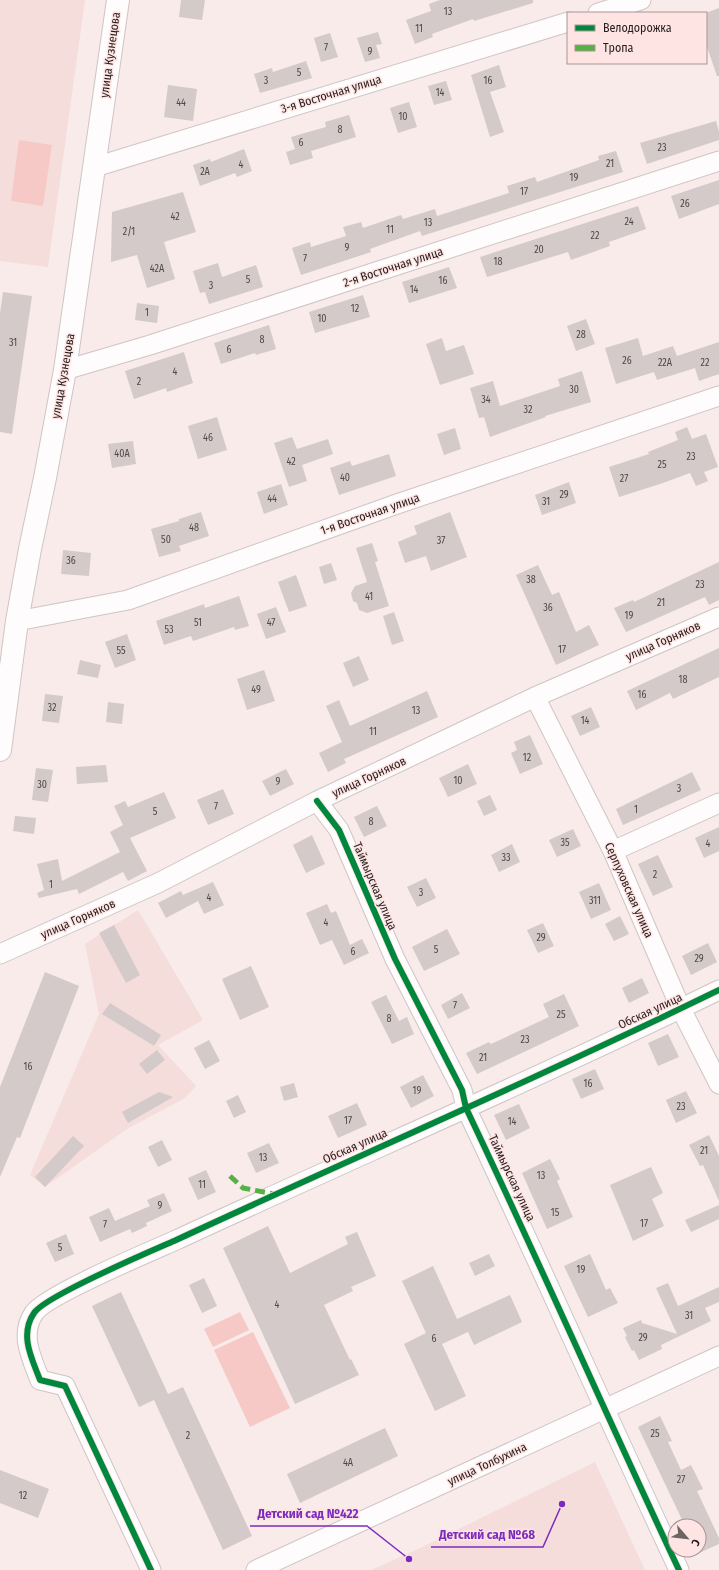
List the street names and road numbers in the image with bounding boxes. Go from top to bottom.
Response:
street label: улица Кузнецова [97,11,123,99]
street label: 3-я Восточная улица [279,72,383,116]
street label: 2-я Восточная улица [341,244,445,290]
street label: улица Кузнецова [49,332,77,420]
street label: 1-я Восточная улица [319,490,421,537]
street label: улица Горняков [624,618,702,664]
street label: улица Горняков [330,754,408,800]
street label: Таймырская улица [350,840,400,932]
street label: Серпуховская улица [602,840,656,940]
street label: улица Горняков [39,896,117,942]
street label: Обская улица [616,990,684,1032]
street label: Обская улица [321,1126,390,1166]
street label: Таймырская улица [486,1132,538,1224]
street label: улица Толбухина [445,1440,529,1488]

